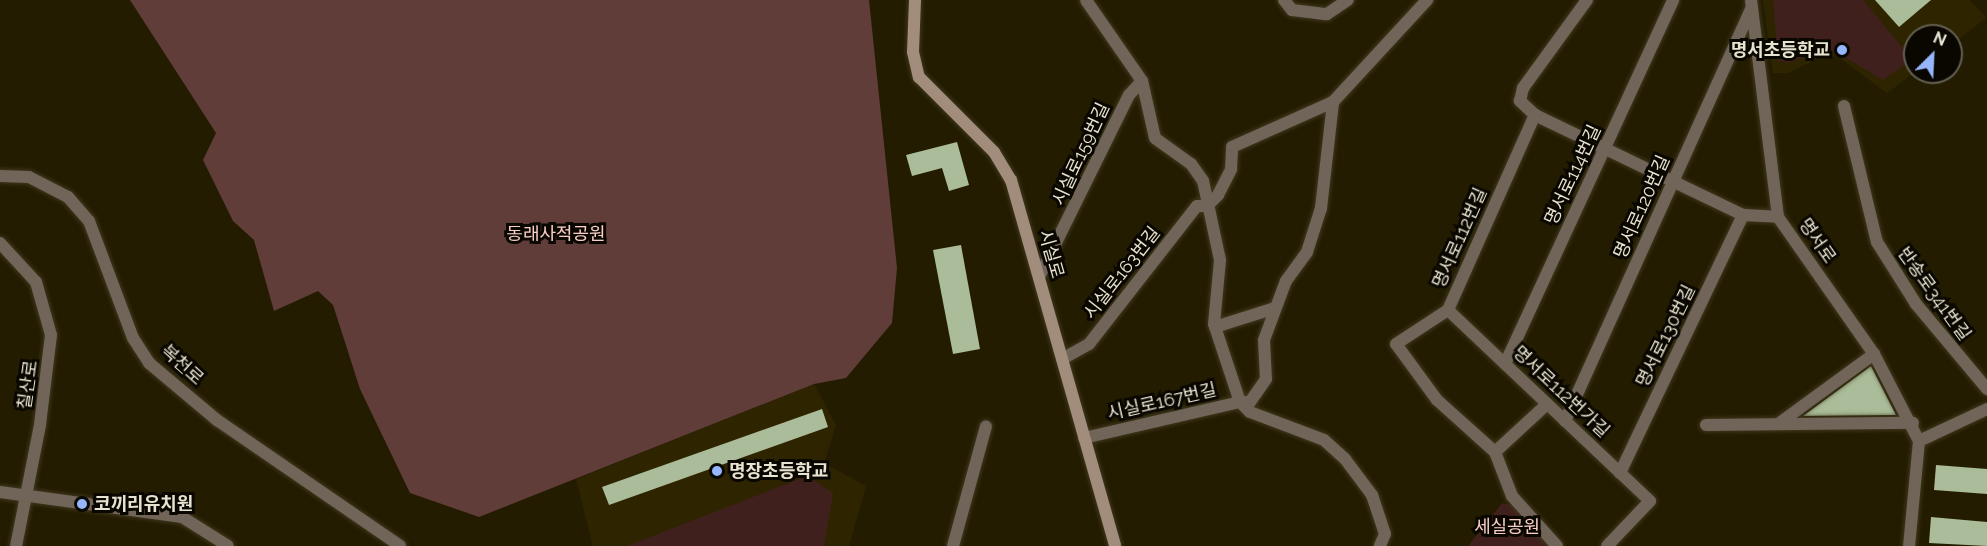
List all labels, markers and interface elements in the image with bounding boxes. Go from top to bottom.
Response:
north arrow [1903,24,1963,84]
text: N [1930,28,1949,50]
place label: 명서초등학교 [1731,39,1830,61]
marker: 명서초등학교 [1835,43,1849,57]
street label: 시실로159번길 [1048,99,1114,209]
street label: 명서로114번길 [1540,121,1606,229]
street label: 명서로120번길 [1610,152,1674,262]
street label: 명서로112번길 [1428,184,1492,292]
street label: 명서로 [1794,214,1840,268]
park label: 동래사적공원 [506,223,606,245]
street label: 시실로163번길 [1079,223,1165,323]
street label: 시실로 [1034,227,1068,281]
street label: 반송로341번길 [1893,243,1975,345]
street label: 명서로130번길 [1632,281,1700,391]
street label: 복천로 [156,340,208,390]
street label: 명서로112번가길 [1508,342,1614,442]
street label: 칠산로 [14,359,42,411]
street label: 시실로167번길 [1105,379,1219,425]
place label: 명장초등학교 [729,460,828,482]
marker: 명장초등학교 [710,464,724,478]
place label: 코끼리유치원 [94,493,193,515]
marker: 코끼리유치원 [75,497,89,511]
park label: 세실공원 [1474,516,1540,538]

